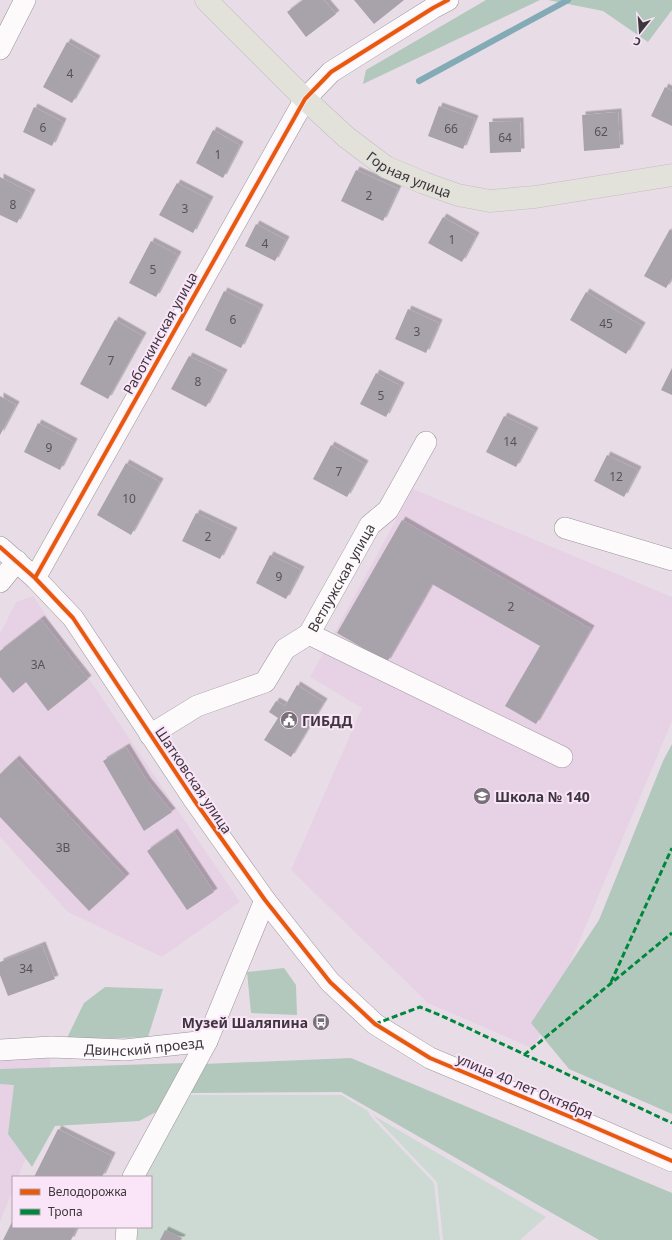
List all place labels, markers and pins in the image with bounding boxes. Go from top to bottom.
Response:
public building icon: ГИБДД [279,710,299,730]
place label: ГИБДД [302,711,352,730]
school or university icon: Школа № 140 [472,786,492,806]
place label: Школа № 140 [495,787,590,806]
bus stop icon: Музей Шаляпина [311,1012,331,1032]
place label: Музей Шаляпина [182,1013,308,1032]

